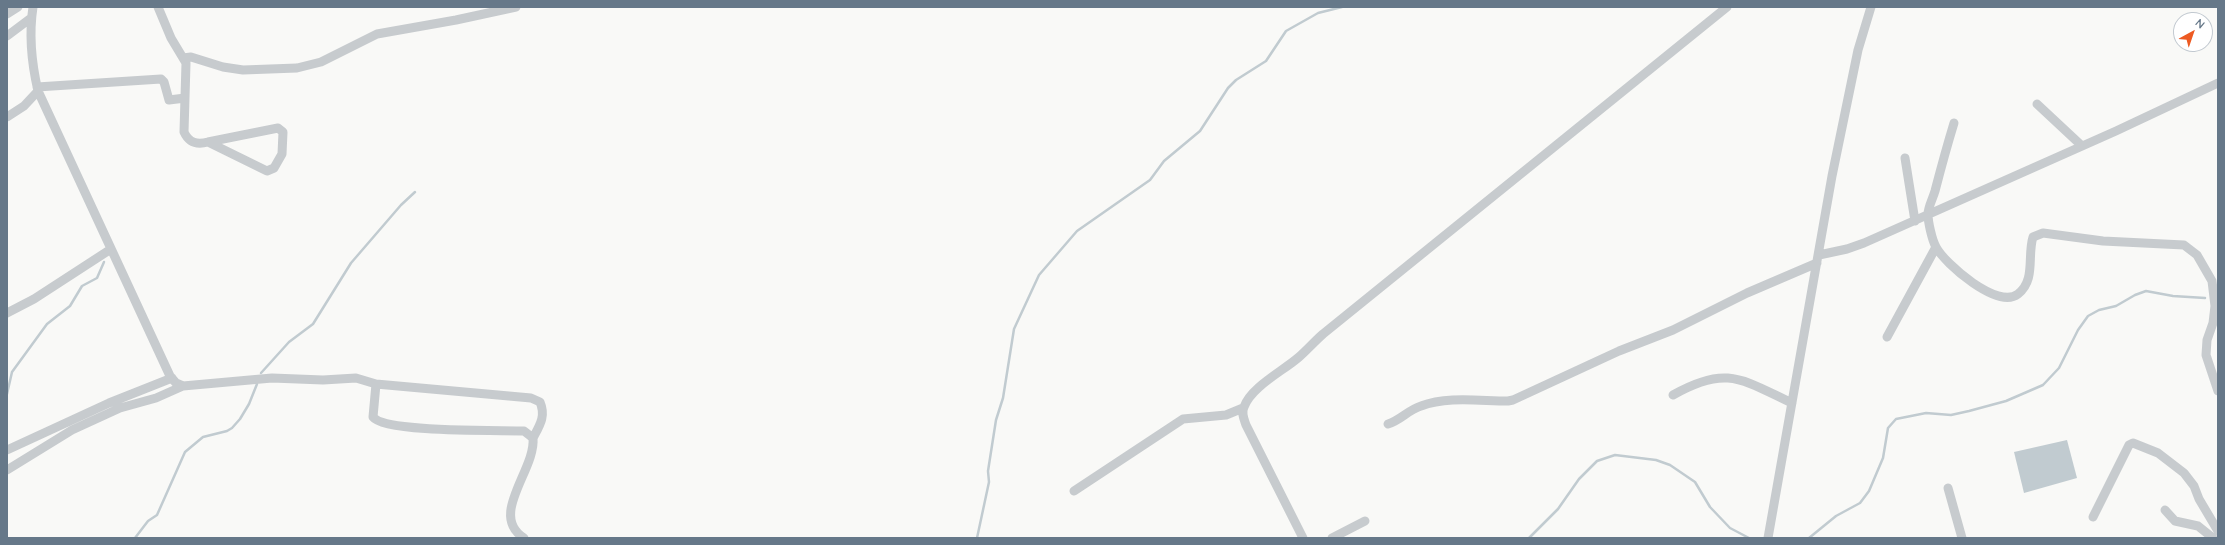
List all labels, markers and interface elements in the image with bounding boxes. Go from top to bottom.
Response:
north arrow [2173,12,2213,52]
text: N [2192,16,2208,32]

